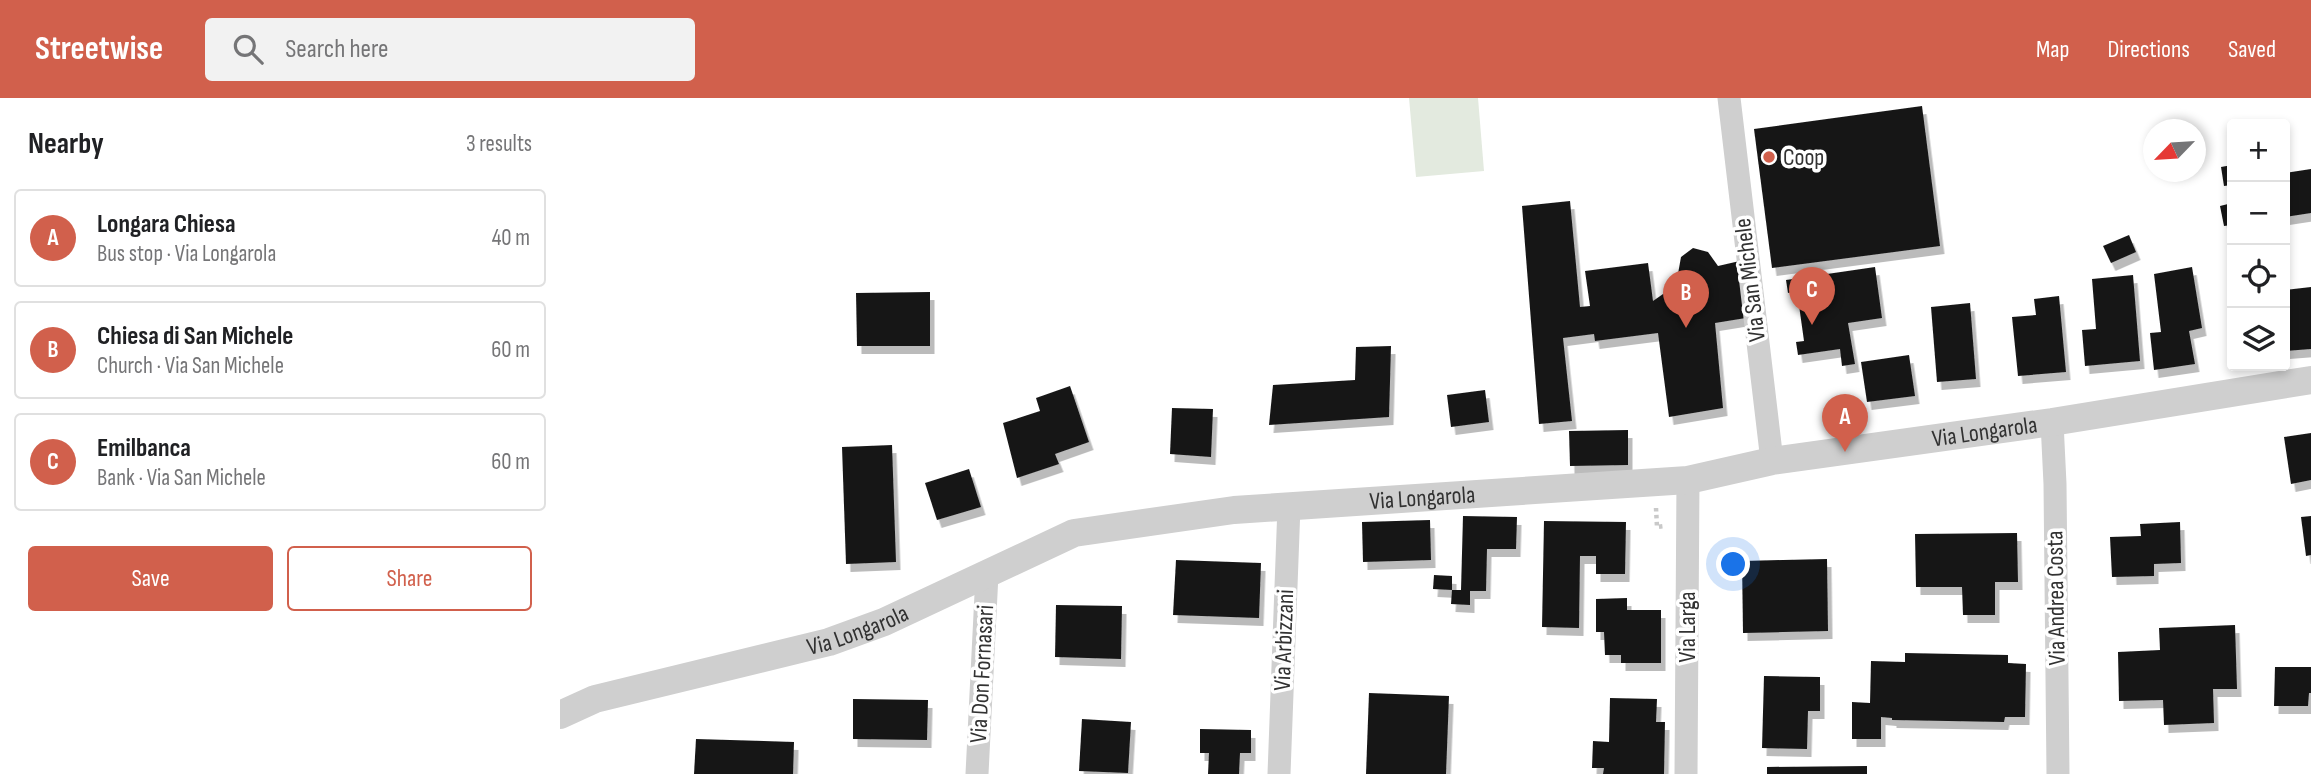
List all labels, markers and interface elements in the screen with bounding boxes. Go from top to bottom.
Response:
search box [205,18,695,81]
text: Streetwise [35,29,163,69]
icon: search [229,30,267,68]
text: Search here [285,34,389,65]
text: Map [2036,35,2069,64]
text: Directions [2107,35,2190,64]
text: Saved [2228,35,2276,64]
north arrow [2143,119,2206,182]
map controls [2227,119,2290,371]
button: + [2227,119,2290,182]
text: Nearby [28,126,104,162]
text: 3 results [466,130,532,158]
place label: Coop [1783,143,1824,172]
marker: Coop [1761,149,1777,165]
button: − [2227,182,2290,245]
text: Longara Chiesa [97,209,236,240]
street label: Via San Michele [1728,217,1772,343]
text: A [48,224,58,252]
text: 40 m [492,224,530,252]
text: Bus stop · Via Longarola [97,240,276,268]
button: locate [2227,245,2290,308]
pin: C [1789,267,1835,325]
pin: B [1663,270,1709,328]
button: layers [2227,308,2290,371]
text: Chiesa di San Michele [97,321,293,352]
text: B [48,336,58,364]
text: 60 m [491,336,530,364]
text: Church · Via San Michele [97,352,284,380]
pin: A [1822,394,1868,452]
street label: Via Longarola [1930,410,2039,453]
text: Emilbanca [97,433,191,464]
text: C [47,448,59,476]
text: 60 m [491,448,530,476]
text: Bank · Via San Michele [97,464,266,492]
street label: Via Longarola [1368,480,1476,516]
street label: Via Andrea Costa [2040,530,2072,666]
button: Save [28,546,273,611]
button: Share [287,546,532,611]
your location [1716,547,1750,581]
street label: Via Arbizzani [1268,589,1300,691]
street label: Via Larga [1673,591,1702,663]
street label: Via Longarola [804,598,913,661]
street label: Via Don Fornasari [964,604,1000,744]

